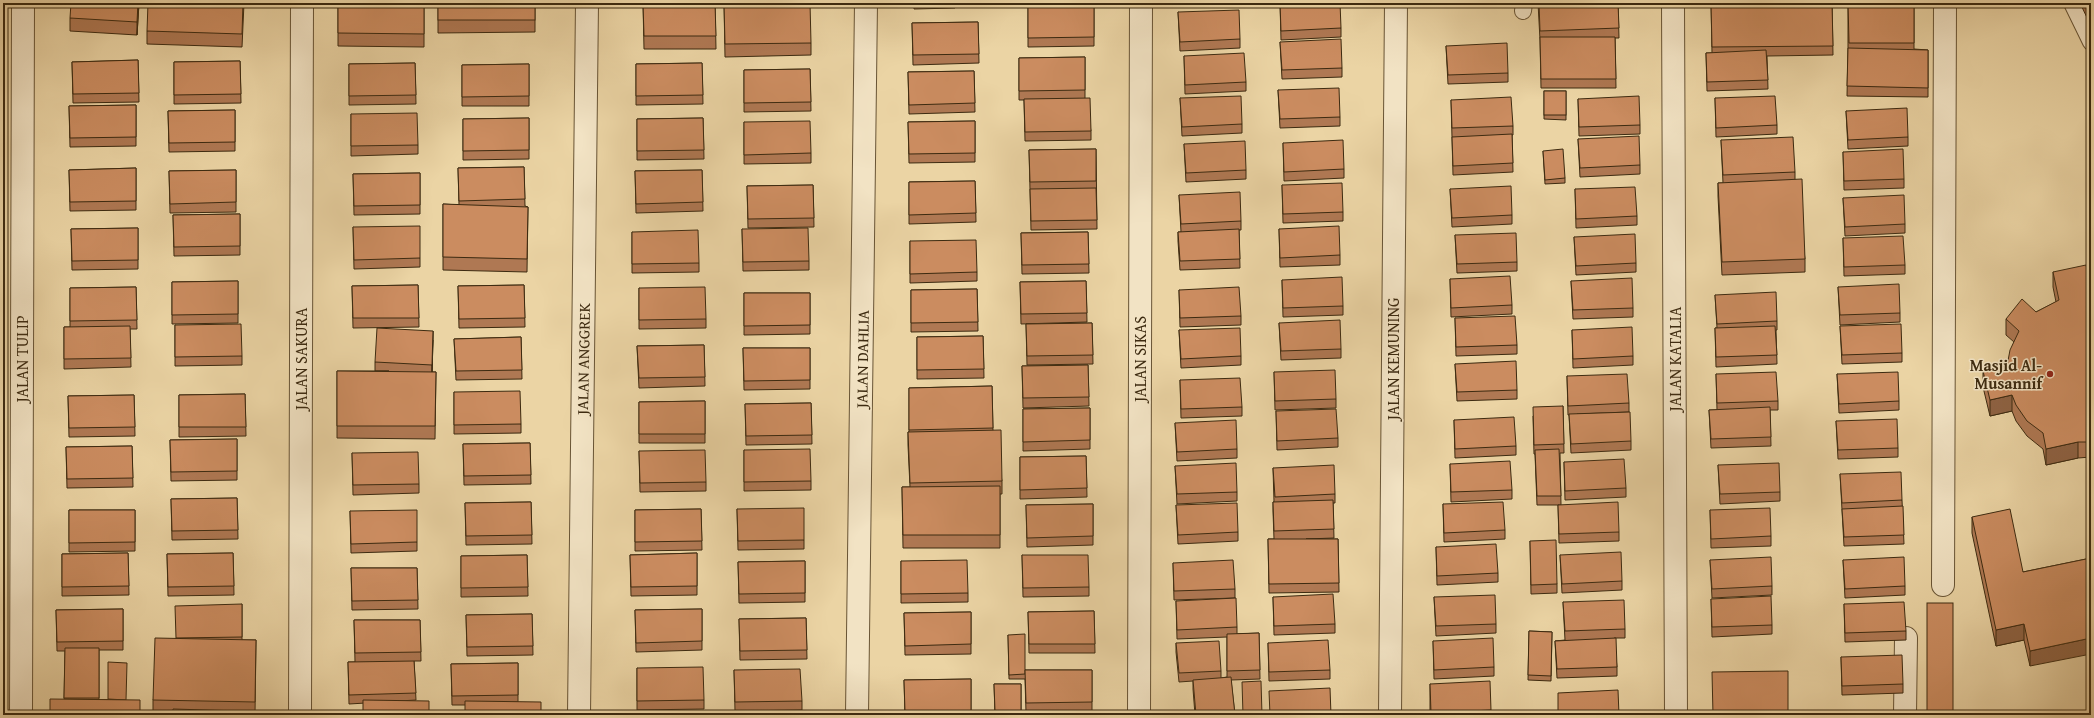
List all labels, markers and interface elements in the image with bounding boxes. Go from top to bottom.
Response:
street label: JALAN KEMUNING [1381,297,1405,422]
street label: JALAN ANGGREK [570,302,596,417]
street label: JALAN KATALIA [1663,306,1687,413]
street label: JALAN SAKURA [289,307,313,412]
street label: JALAN DAHLIA [849,309,875,410]
street label: JALAN TULIP [10,315,34,405]
street label: JALAN SIKAS [1128,316,1152,404]
place label: Masjid Al- Musannif [1970,353,2044,395]
marker: Masjid Al- Musannif [2045,369,2055,379]

